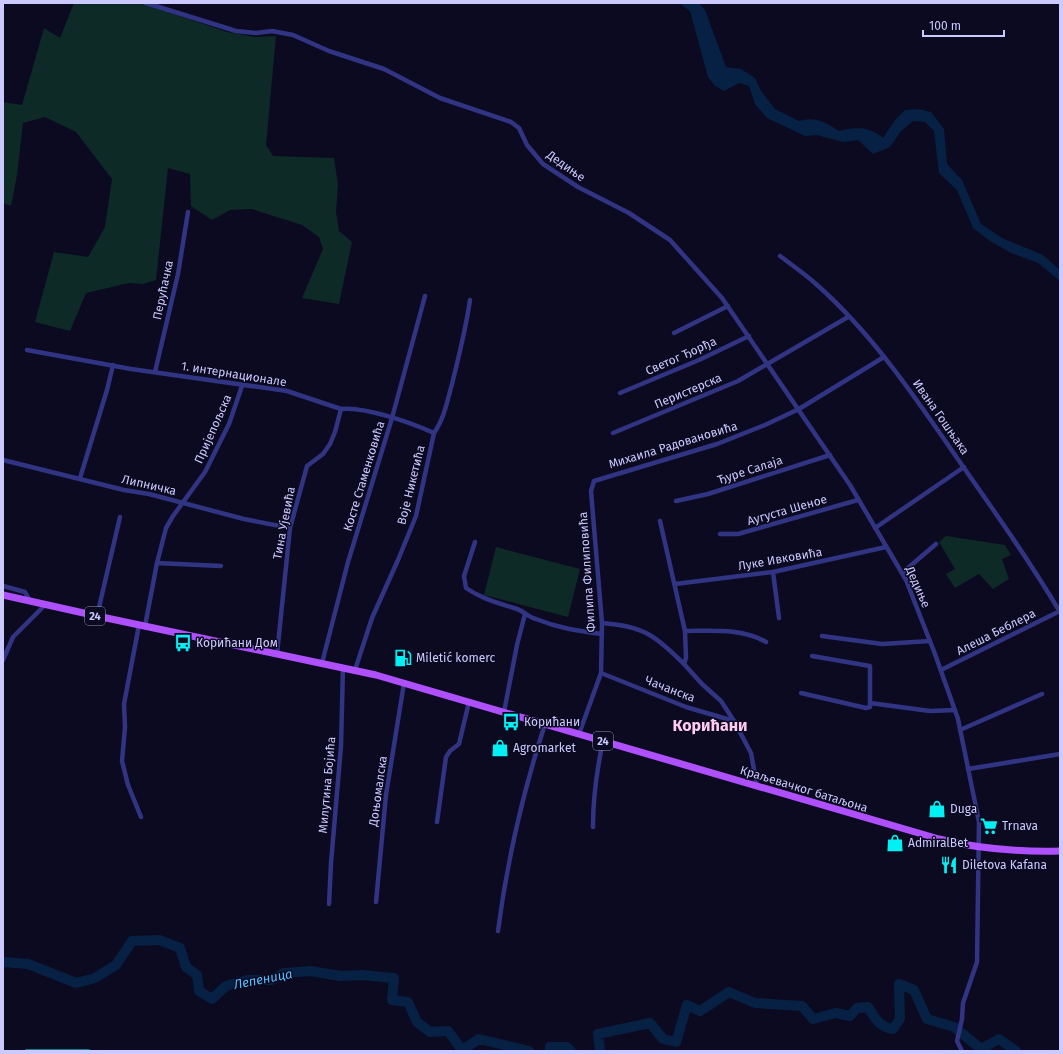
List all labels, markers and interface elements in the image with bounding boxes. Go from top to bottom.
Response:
scale bar [923,12,1004,38]
text: 100 m [929,19,961,33]
street label: Дедиње [543,147,588,184]
street label: Перућачка [150,259,176,321]
street label: Светог Ђорђа [643,334,719,378]
street label: 1. интернационале [180,359,288,389]
street label: Перистерска [652,371,724,411]
street label: Ивана Гошњака [910,377,972,457]
street label: Пријепољска [192,392,234,466]
street label: Косте Стаменковића [341,419,387,533]
street label: Михаила Радовановића [607,419,739,471]
street label: Воје Никетића [394,444,428,526]
street label: Ђуре Салаја [716,453,784,487]
street label: Липничка [120,472,178,498]
street label: Тина Ујевића [270,486,298,560]
street label: Аугуста Шеное [745,492,829,528]
street label: Филипа Филиповића [576,511,598,633]
street label: Луке Ивковића [737,545,823,573]
street label: Дедиње [902,563,933,610]
street label: Алеша Беблера [954,606,1038,658]
road number: 24 [85,607,105,625]
bus stop icon: Корићани Дом [173,633,193,653]
place label: Корићани Дом [196,636,278,650]
fuel station icon: Miletić komerc [393,648,413,668]
place label: Miletić komerc [416,651,495,665]
street label: Чачанска [643,673,697,705]
bus stop icon: Корићани [501,712,521,732]
place label: Корићани [524,715,580,729]
district label: Корићани [672,716,748,735]
road number: 24 [593,732,613,750]
street label: Милутина Бојића [316,736,338,834]
shop icon: Agromarket [490,738,510,758]
place label: Agromarket [513,741,576,755]
street label: Доњомалска [366,755,390,828]
street label: Краљевачког батаљона [738,763,870,815]
shop icon: Duga [927,799,947,819]
place label: Duga [950,802,977,816]
supermarket icon: Trnava [979,816,999,836]
place label: Trnava [1002,819,1038,833]
shop icon: AdmiralBet [885,833,905,853]
place label: AdmiralBet [908,836,969,850]
restaurant icon: Diletova Kafana [939,855,959,875]
place label: Diletova Kafana [962,858,1047,872]
water label: Лепеница [231,966,294,992]

